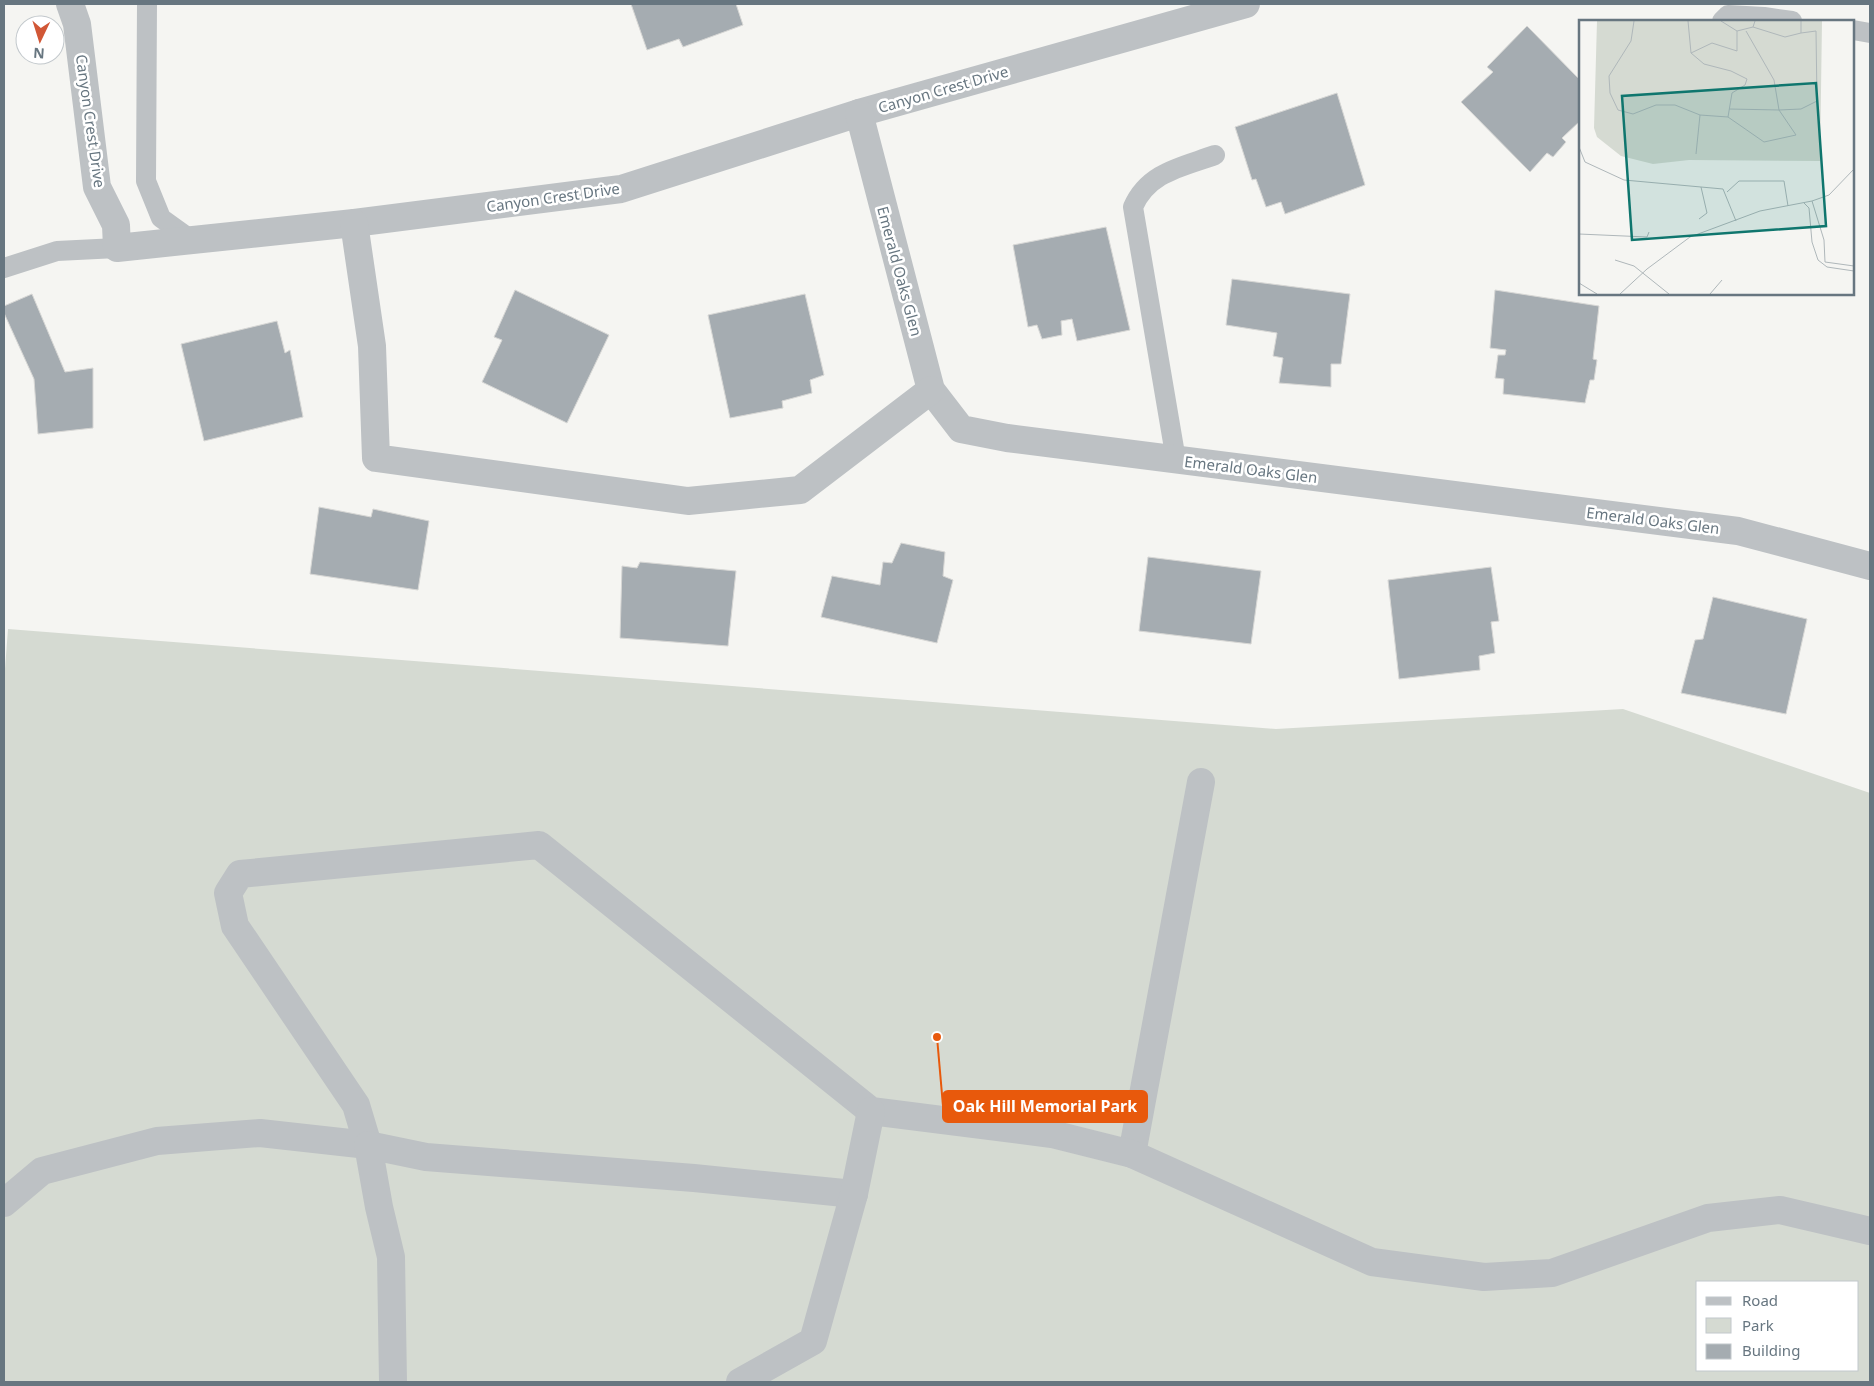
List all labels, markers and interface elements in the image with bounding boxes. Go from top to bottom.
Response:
north arrow [15,15,65,65]
inset map [1579,20,1854,295]
text: N [33,44,45,63]
street label: Canyon Crest Drive [72,53,110,189]
street label: Canyon Crest Drive [876,61,1010,117]
street label: Canyon Crest Drive [485,178,621,216]
street label: Emerald Oaks Glen [873,204,927,338]
street label: Emerald Oaks Glen [1183,451,1319,487]
street label: Emerald Oaks Glen [1585,502,1721,538]
callout: Oak Hill Memorial Park [943,1091,1147,1122]
text: Oak Hill Memorial Park [953,1095,1137,1117]
legend [1696,1281,1859,1371]
text: Road [1742,1290,1778,1310]
text: Park [1742,1315,1774,1335]
text: Building [1742,1340,1800,1360]

